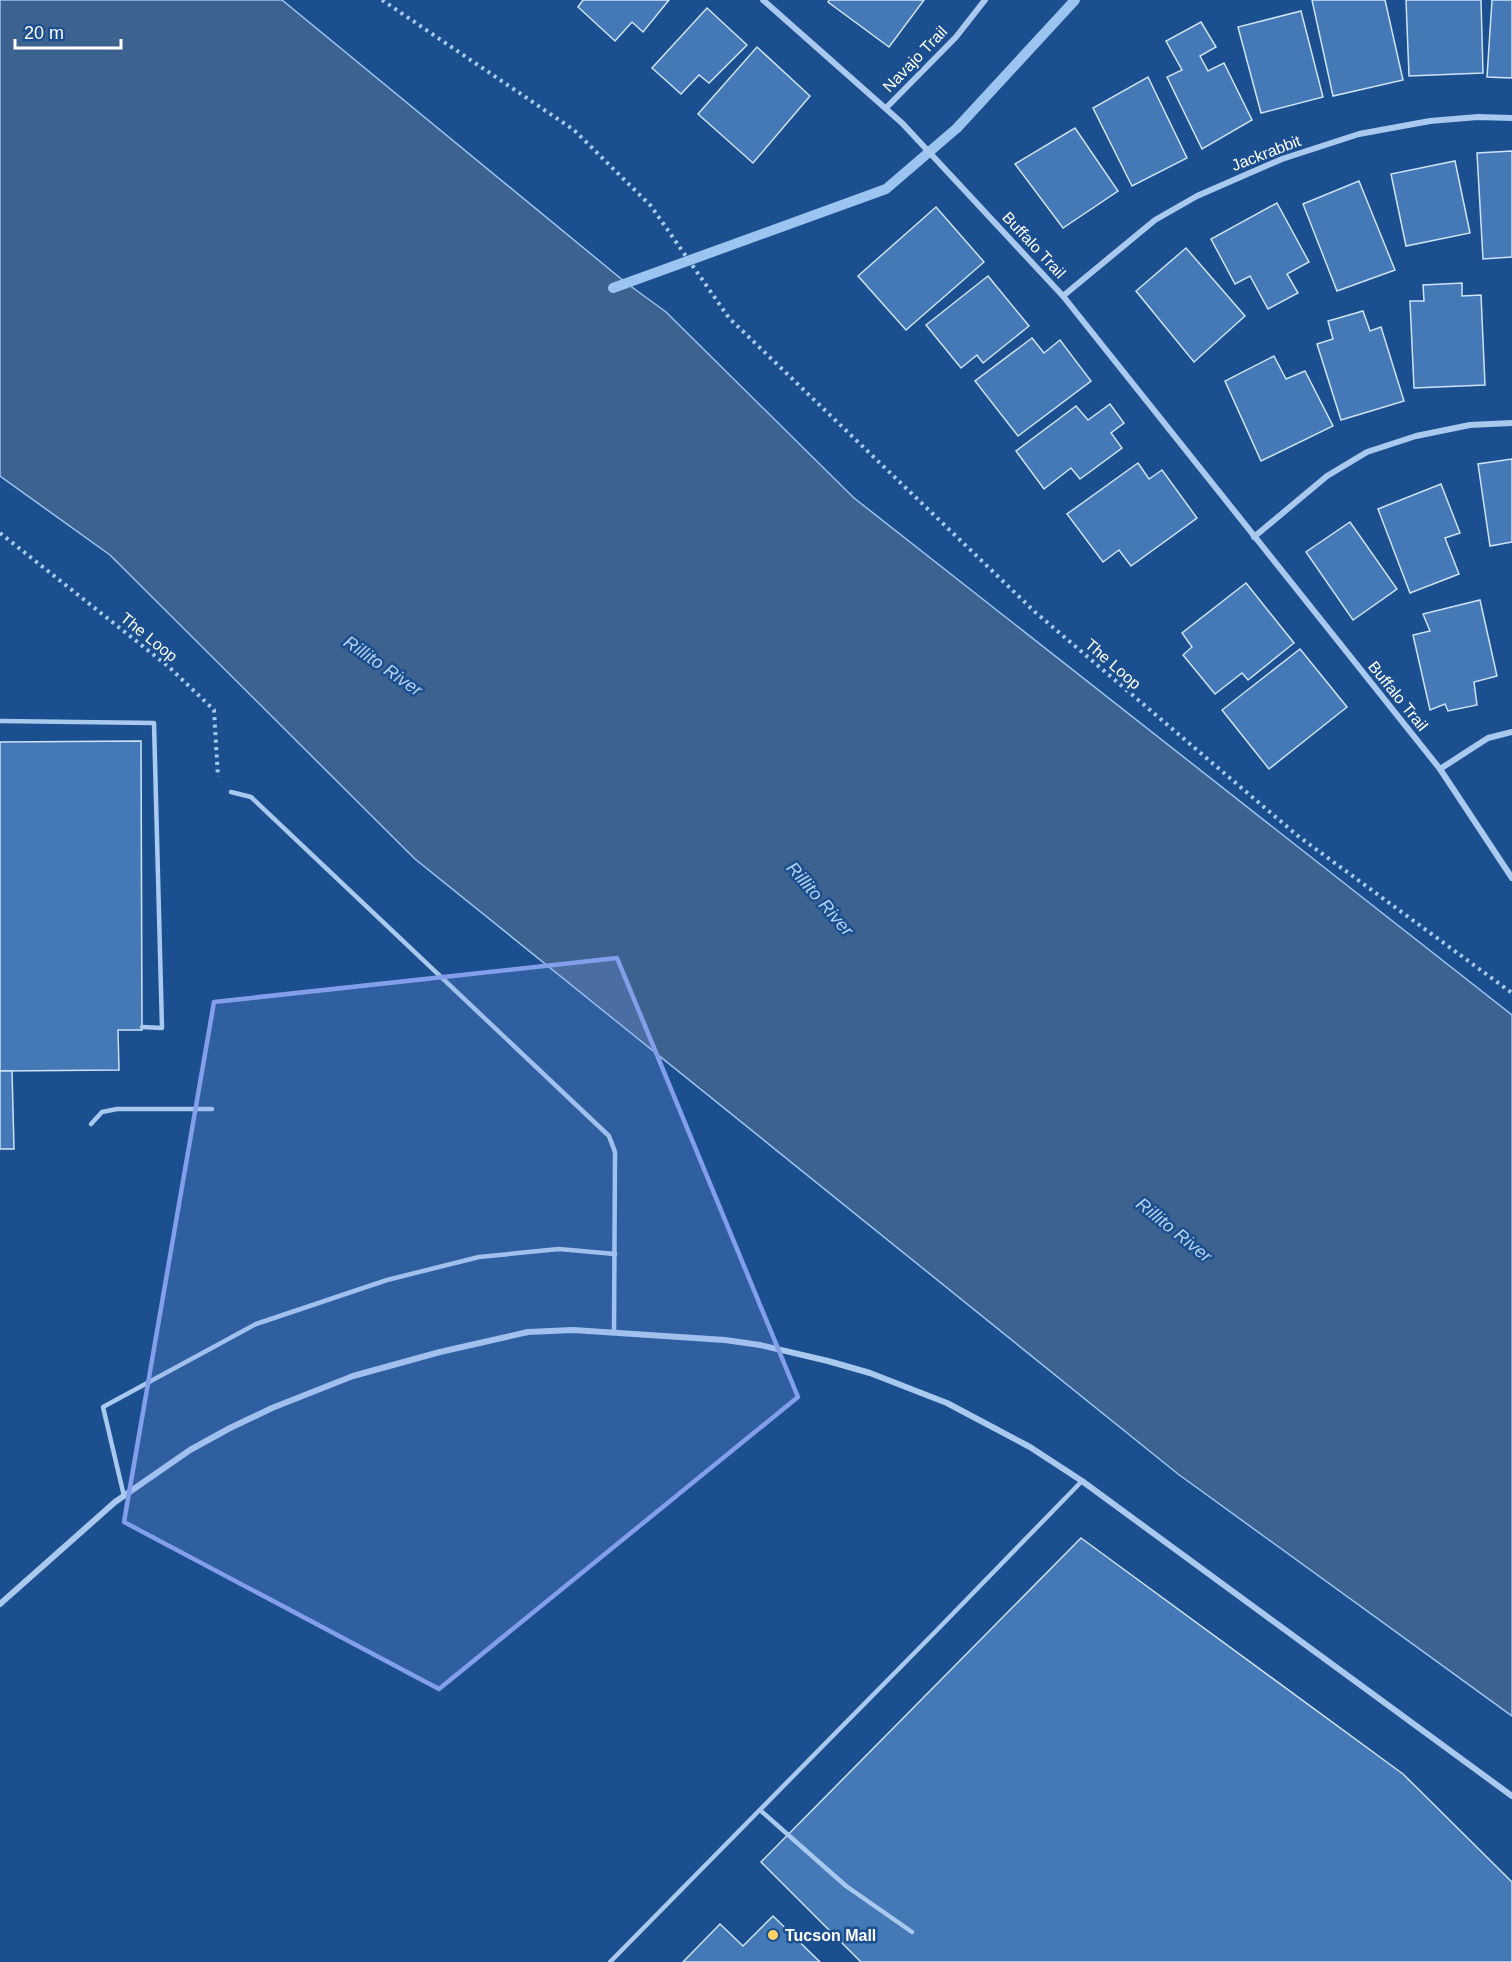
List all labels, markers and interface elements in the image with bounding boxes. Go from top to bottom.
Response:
scale bar [15,12,122,50]
text: 20 m [24,23,64,43]
street label: Navajo Trail [880,23,950,95]
street label: Jackrabbit [1229,132,1304,174]
street label: Buffalo Trail [999,208,1069,282]
street label: The Loop [117,609,181,665]
water label: Rillito River [340,632,427,701]
street label: The Loop [1082,635,1144,693]
street label: Buffalo Trail [1365,658,1431,734]
water label: Rillito River [783,858,858,941]
water label: Rillito River [1132,1194,1216,1267]
place label: Tucson Mall [785,1927,876,1944]
marker: Tucson Mall [766,1928,780,1942]

